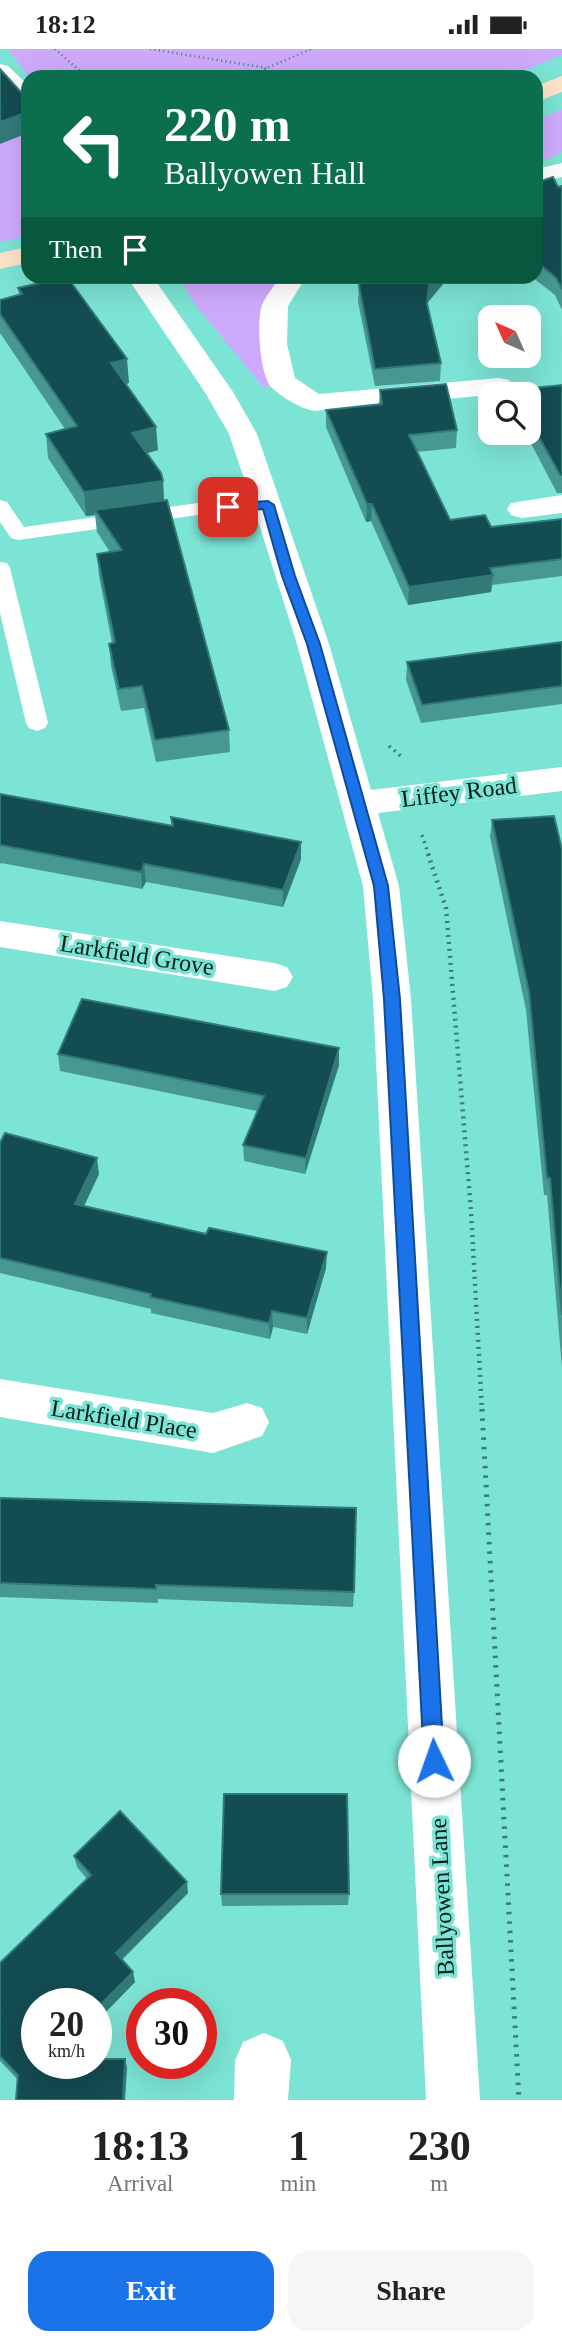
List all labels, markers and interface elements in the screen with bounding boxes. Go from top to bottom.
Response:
text: 18:12 [35,10,96,39]
text: 220 m [164,97,291,152]
icon: left [49,98,140,189]
text: Ballyowen Hall [164,155,366,191]
icon: arrive [116,231,154,269]
text: Then [49,235,102,264]
north arrow [478,305,541,367]
map controls [478,305,541,445]
button: search [478,382,541,445]
pin [198,477,258,537]
icon: arrive [209,488,247,526]
street label: Liffey Road [400,772,518,812]
street label: Larkfield Grove [58,930,216,980]
street label: Larkfield Place [49,1395,199,1443]
position arrow [397,1724,471,1798]
street label: Ballyowen Lane [425,1817,459,1977]
speed limit sign: 30 [126,1988,217,2079]
text: 20 [49,2005,84,2044]
text: km/h [48,2041,85,2061]
text: 18:13 [91,2123,189,2169]
text: 1 [288,2123,309,2169]
text: 230 [408,2123,471,2169]
text: Arrival [107,2171,174,2196]
text: min [281,2171,316,2196]
text: m [430,2171,448,2196]
button: Exit [28,2251,274,2331]
button: Share [288,2251,534,2331]

